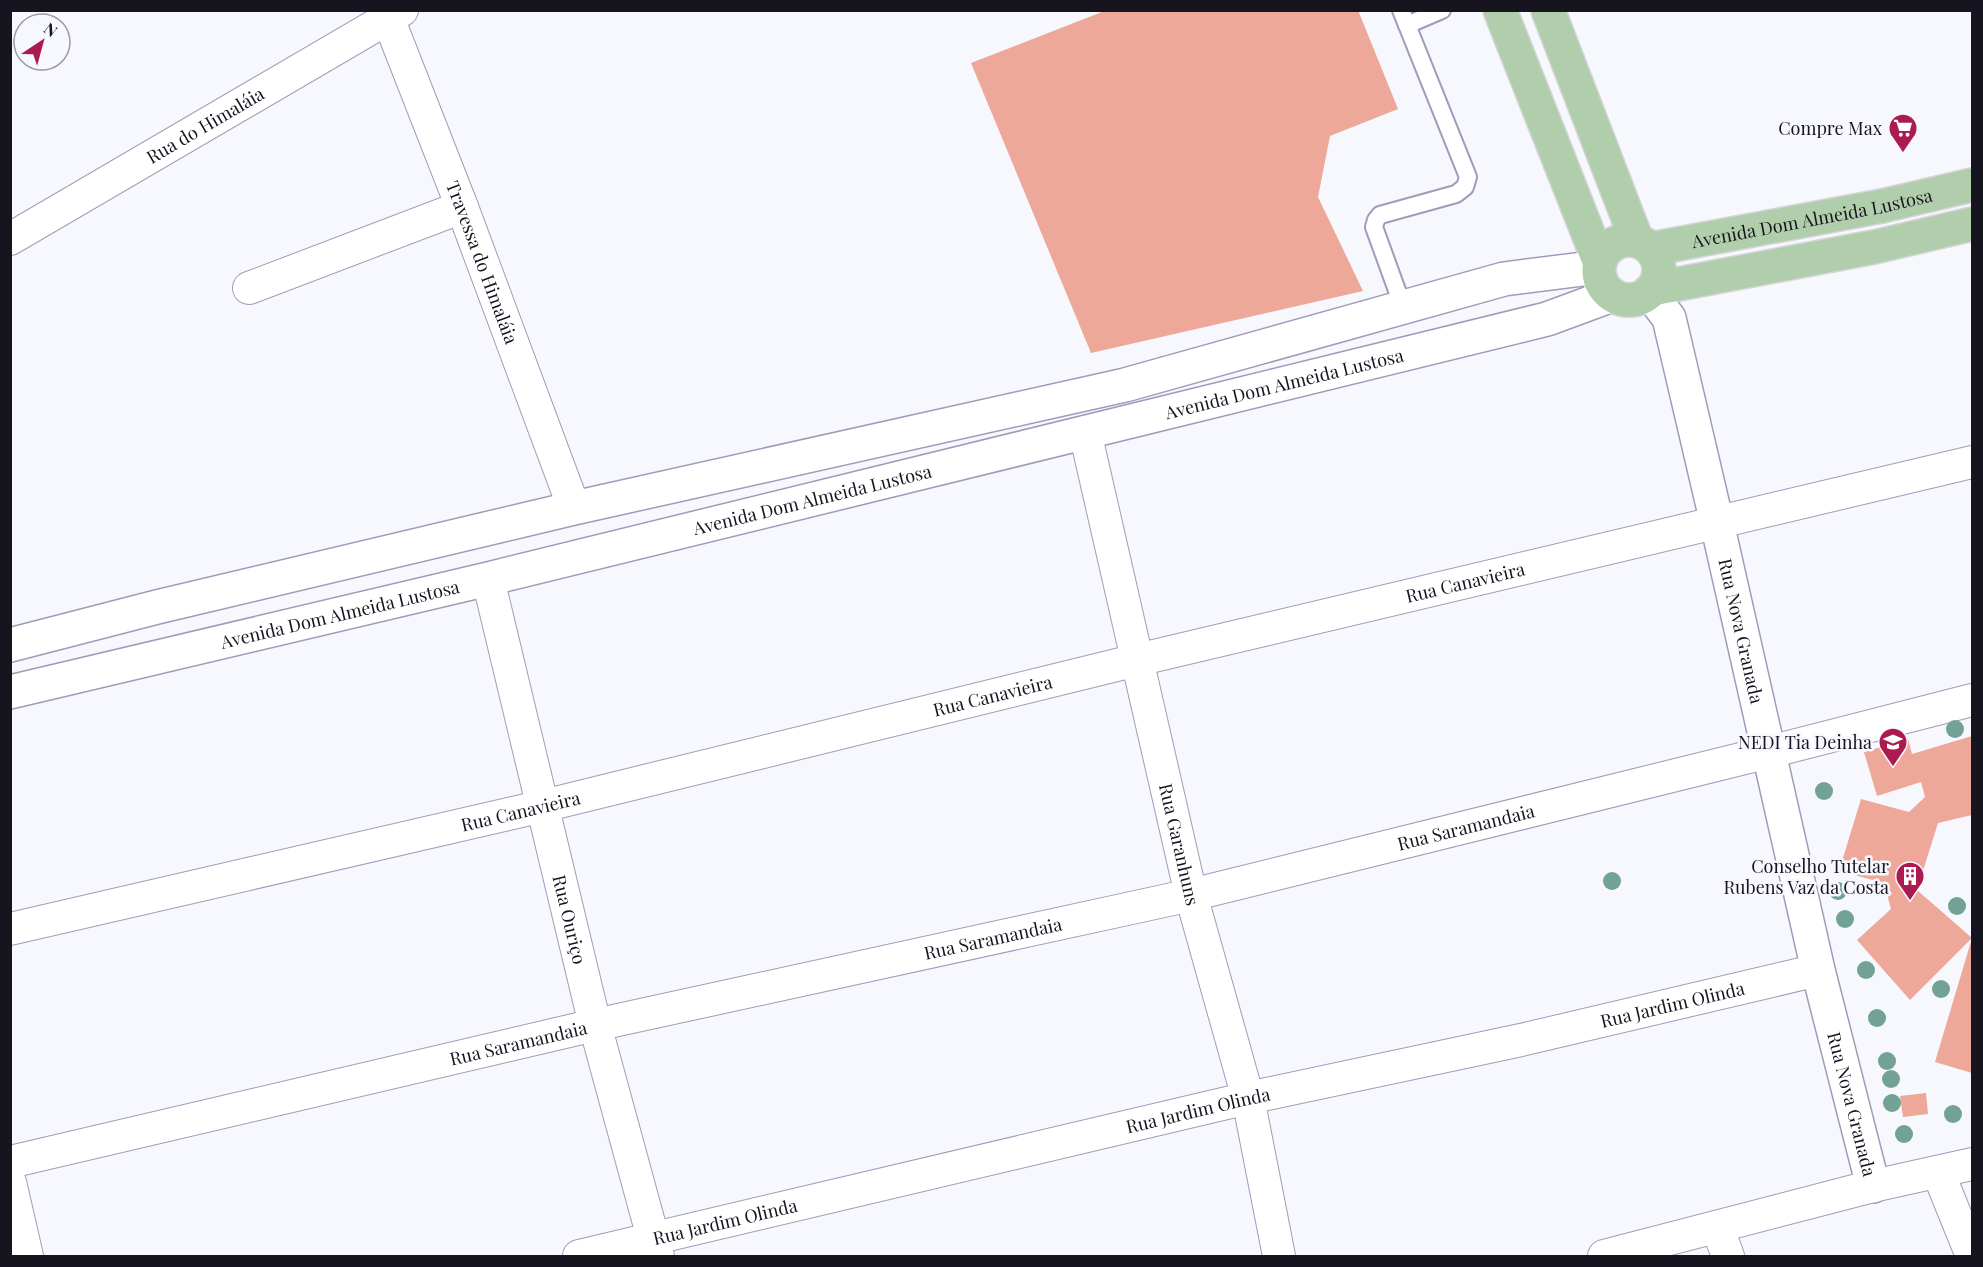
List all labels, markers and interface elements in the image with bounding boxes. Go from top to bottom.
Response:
north arrow [12,12,72,72]
text: N [40,18,62,42]
street label: Rua do Himaláia [142,81,268,169]
supermarket icon: Compre Max [1887,112,1919,154]
place label: Compre Max [1778,116,1883,140]
street label: Travessa do Himaláia [441,177,524,347]
street label: Avenida Dom Almeida Lustosa [1689,183,1935,253]
street label: Avenida Dom Almeida Lustosa [1162,343,1406,425]
street label: Avenida Dom Almeida Lustosa [690,459,934,540]
street label: Rua Canavieira [1403,556,1527,608]
street label: Rua Nova Granada [1713,556,1769,706]
street label: Avenida Dom Almeida Lustosa [217,574,462,654]
street label: Rua Canavieira [931,669,1055,722]
school or university icon: NEDI Tia Deinha [1877,726,1909,768]
place label: NEDI Tia Deinha [1738,730,1872,754]
street label: Rua Garanhuns [1154,781,1205,908]
street label: Rua Canavieira [459,785,583,837]
street label: Rua Saramandaia [1395,798,1537,856]
place label: Conselho Tutelar Rubens Vaz da Costa [1723,854,1889,899]
building icon: Conselho Tutelar Rubens Vaz da Costa [1894,860,1926,902]
street label: Rua Ouriço [547,872,592,967]
street label: Rua Saramandaia [922,912,1064,965]
street label: Rua Jardim Olinda [1598,976,1747,1033]
street label: Rua Saramandaia [447,1015,589,1071]
street label: Rua Nova Granada [1822,1029,1882,1179]
street label: Rua Jardim Olinda [1123,1082,1272,1138]
street label: Rua Jardim Olinda [650,1193,800,1250]

